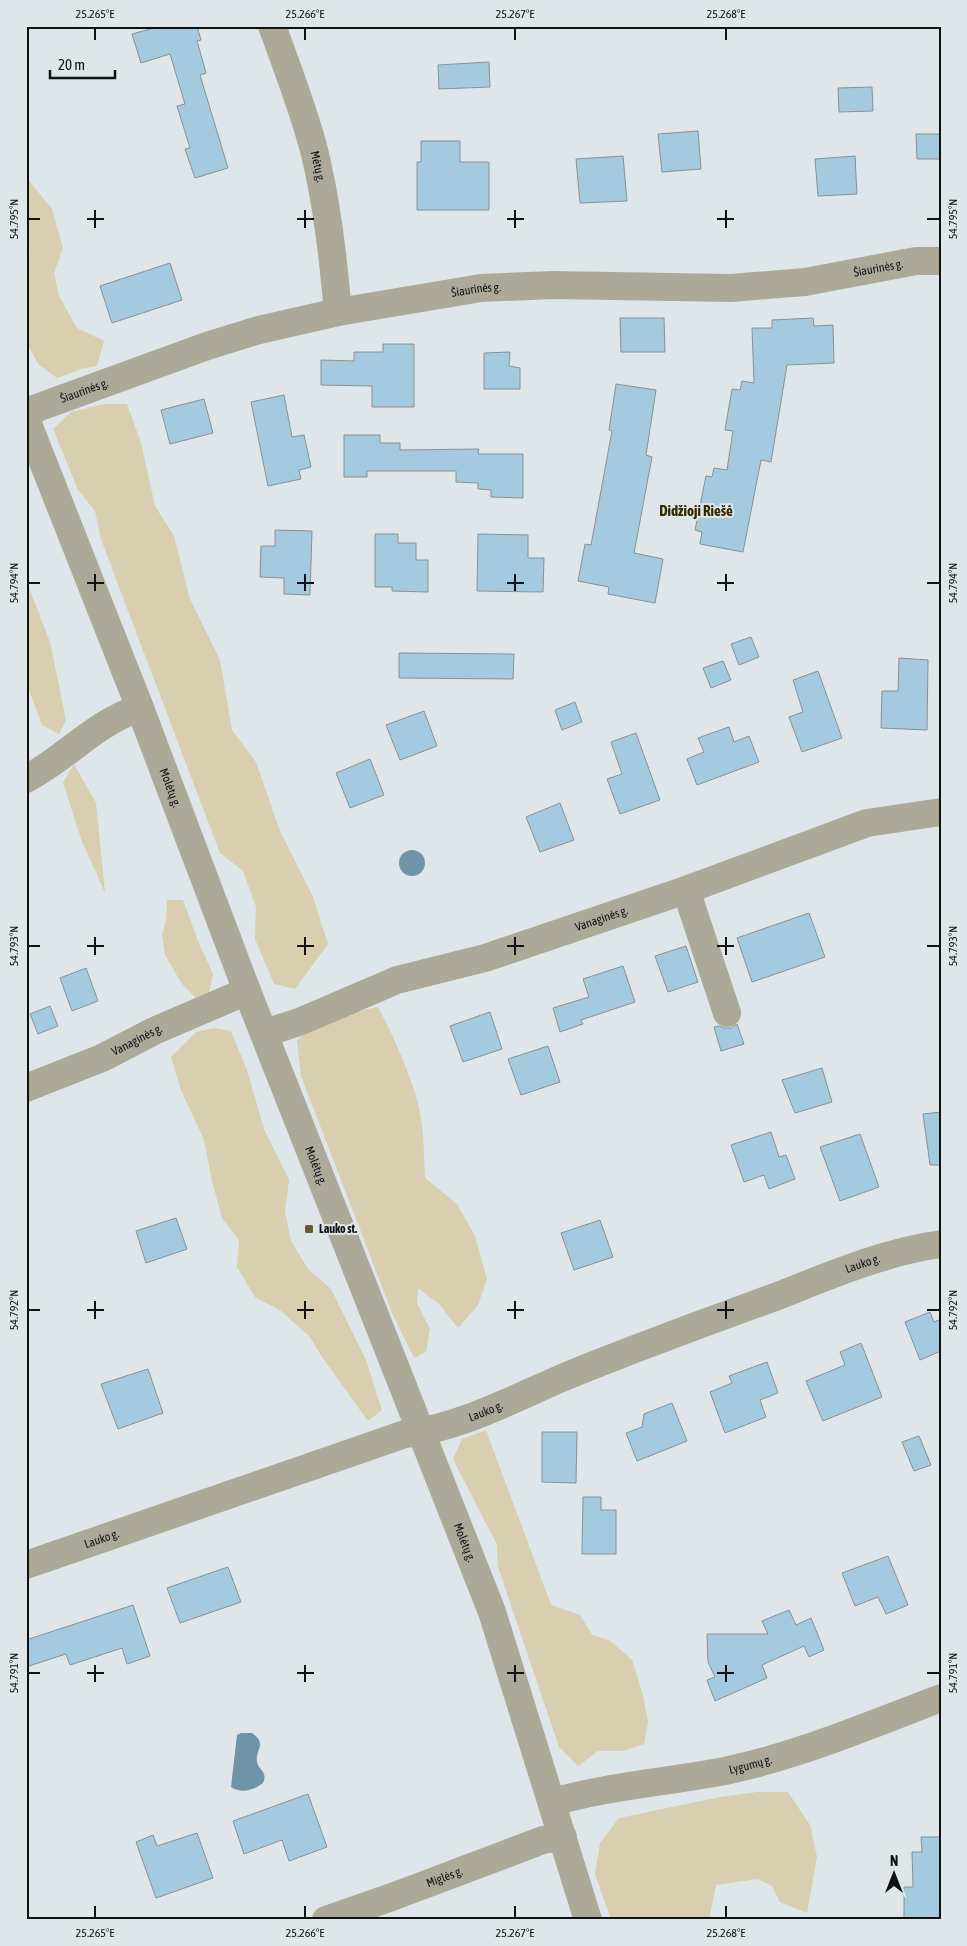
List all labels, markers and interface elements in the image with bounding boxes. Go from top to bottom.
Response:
text: 25.265°E [76,7,114,21]
text: 25.266°E [286,7,324,21]
text: 25.267°E [496,7,534,21]
text: 25.268°E [707,7,745,21]
scale bar [50,48,115,80]
text: 20 m [58,56,85,73]
street label: Mėtų g. [307,150,328,183]
text: 54.795°N [7,199,21,239]
text: 54.795°N [946,199,960,239]
street label: Šiaurinės g. [852,257,904,280]
street label: Šiaurinės g. [450,280,501,300]
street label: Šiaurinės g. [58,376,110,406]
district label: Didžioji Riešė [659,502,733,519]
text: 54.794°N [7,563,21,603]
text: 54.794°N [946,563,960,603]
street label: Molėtų g. [156,766,184,809]
street label: Vanaginės g. [573,903,630,934]
text: 54.793°N [7,926,21,966]
text: 54.793°N [946,926,960,966]
street label: Vanaginės g. [109,1021,164,1059]
street label: Molėtų g. [302,1144,330,1187]
place label: Lauko st. [319,1222,357,1236]
marker: Lauko st. [303,1223,315,1235]
street label: Lauko g. [843,1251,882,1276]
text: 54.792°N [7,1290,21,1330]
text: 54.792°N [946,1290,960,1330]
street label: Lauko g. [467,1398,505,1424]
street label: Molėtų g. [451,1521,478,1564]
street label: Lauko g. [82,1526,121,1551]
text: 54.791°N [7,1653,21,1693]
text: 54.791°N [946,1653,960,1693]
street label: Lygumų g. [728,1753,773,1777]
north arrow [870,1848,920,1898]
text: N [890,1853,898,1869]
street label: Miglės g. [424,1864,465,1890]
text: 25.265°E [76,1926,114,1940]
text: 25.266°E [286,1926,324,1940]
text: 25.267°E [496,1926,534,1940]
text: 25.268°E [707,1926,745,1940]

